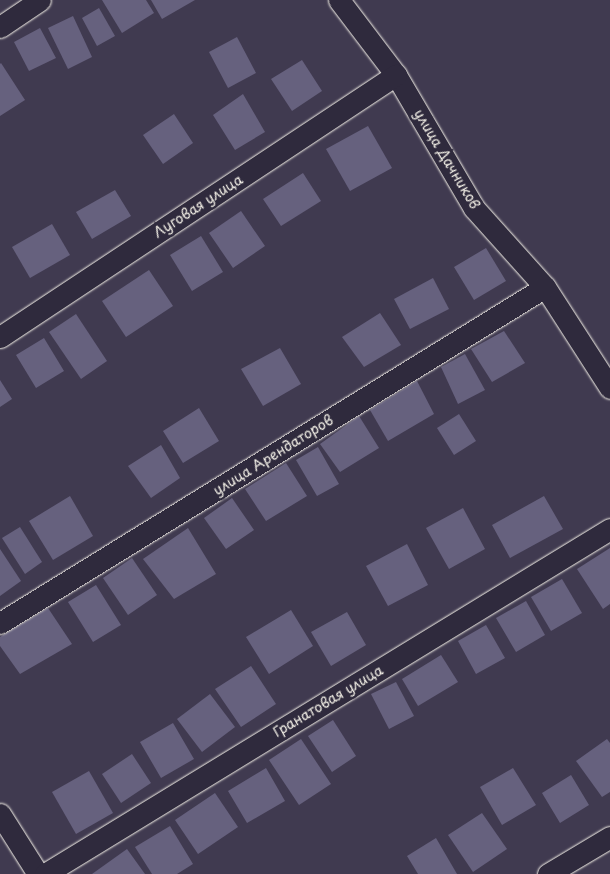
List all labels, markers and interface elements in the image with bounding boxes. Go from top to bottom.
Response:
street label: улица Дачников [410,106,484,212]
street label: Луговая улица [150,171,246,241]
street label: улица Арендаторов [210,411,336,499]
street label: Гранатовая улица [270,661,386,741]

